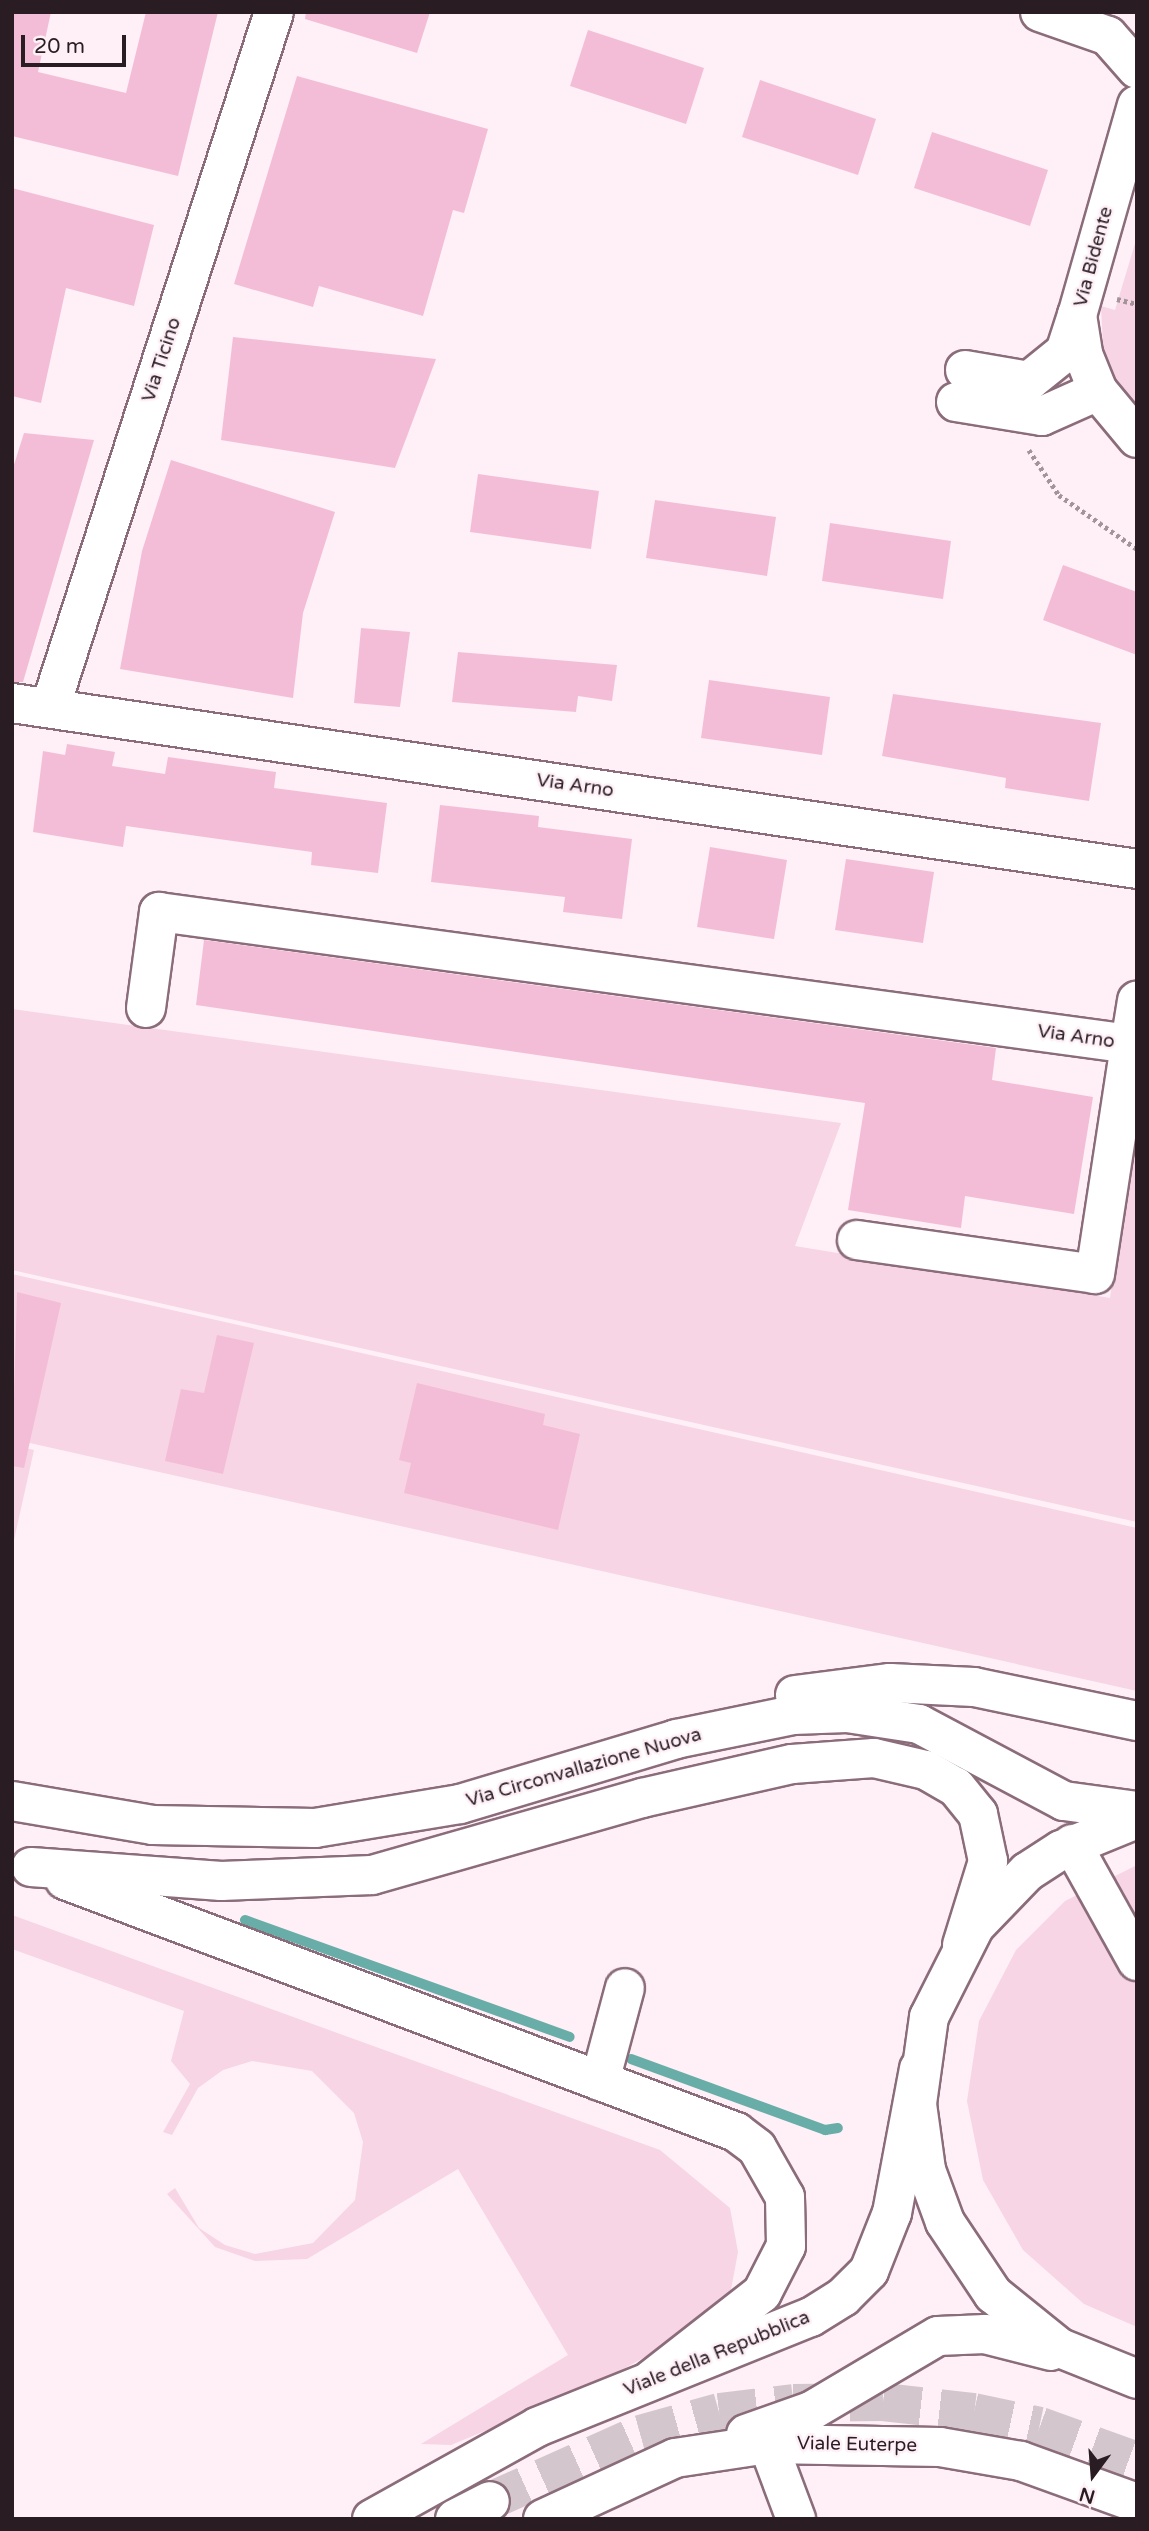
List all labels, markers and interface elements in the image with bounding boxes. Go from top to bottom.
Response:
scale bar [24,21,130,65]
text: 20 m [34,34,85,59]
street label: Via Bidente [1070,204,1118,310]
street label: Via Ticino [138,315,186,405]
street label: Via Arno [535,769,615,803]
street label: Via Arno [1036,1020,1116,1054]
street label: Via Circonvallazione Nuova [464,1723,704,1813]
street label: Viale della Repubblica [621,2306,813,2402]
street label: Viale Euterpe [797,2433,917,2457]
north arrow [1058,2440,1128,2510]
text: N [1077,2483,1098,2508]

